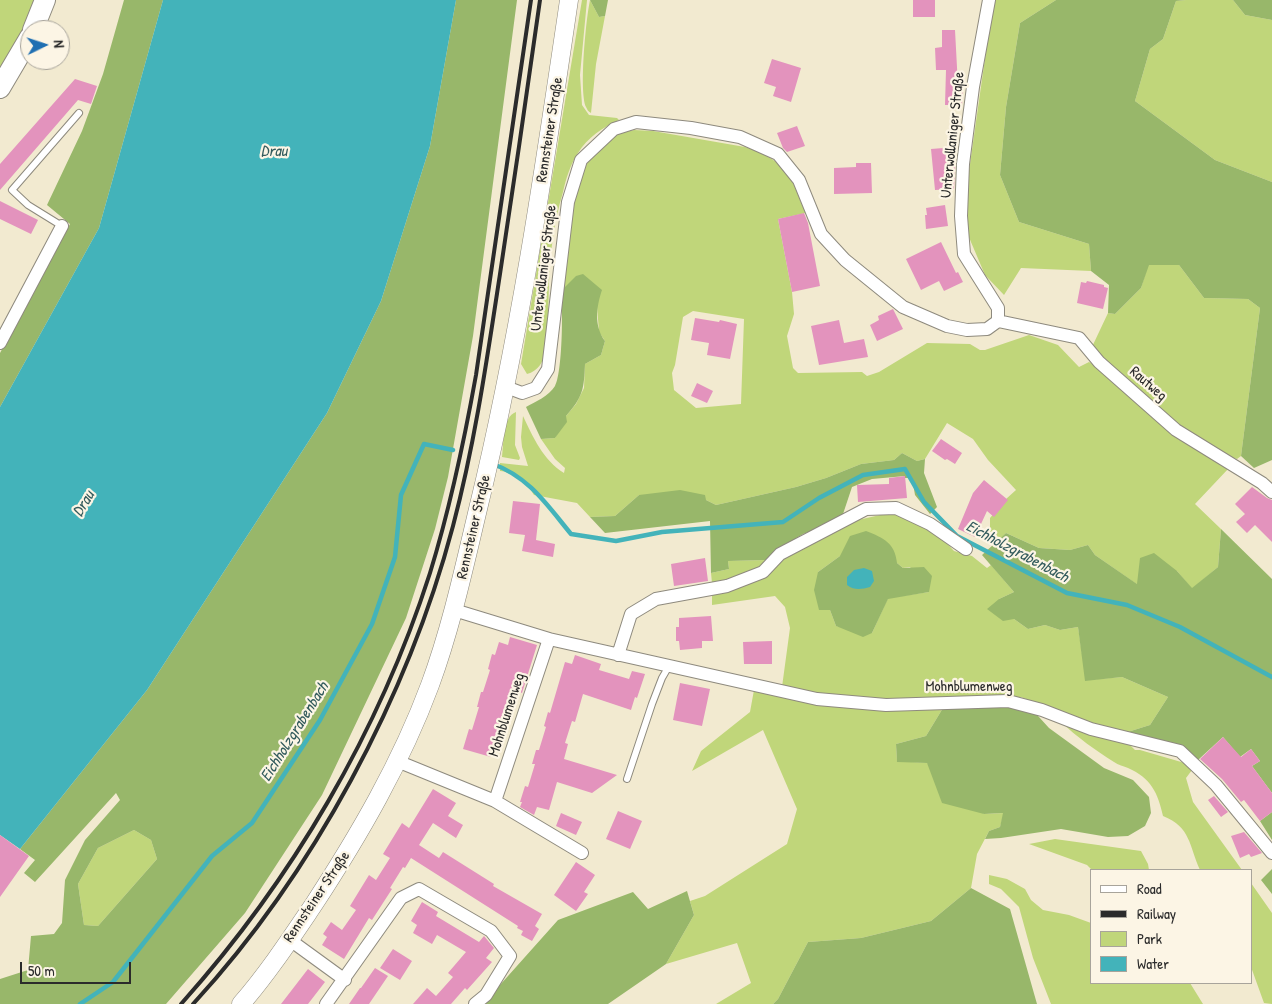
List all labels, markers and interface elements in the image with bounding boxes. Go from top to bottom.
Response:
north arrow [20,20,70,70]
text: N [50,40,69,48]
street label: Unterwollaniger Straße [937,71,969,199]
street label: Rennsteiner Straße [533,76,567,184]
water label: Drau [261,142,287,162]
street label: Unterwollaniger Straße [527,204,561,332]
street label: Rautweg [1126,363,1170,405]
street label: Rennsteiner Straße [453,473,495,581]
water label: Drau [69,488,99,520]
water label: Eichholzgrabenbach [962,517,1072,587]
street label: Mohnblumenweg [485,671,529,759]
street label: Mohnblumenweg [926,678,1012,696]
water label: Eichholzgrabenbach [257,679,333,785]
street label: Rennsteiner Straße [280,848,354,946]
legend [1090,869,1252,984]
text: Road [1137,878,1162,899]
text: Railway [1137,903,1176,924]
text: Park [1137,928,1162,949]
scale bar [22,952,134,984]
text: Water [1137,953,1169,974]
text: 50 m [28,960,55,981]

